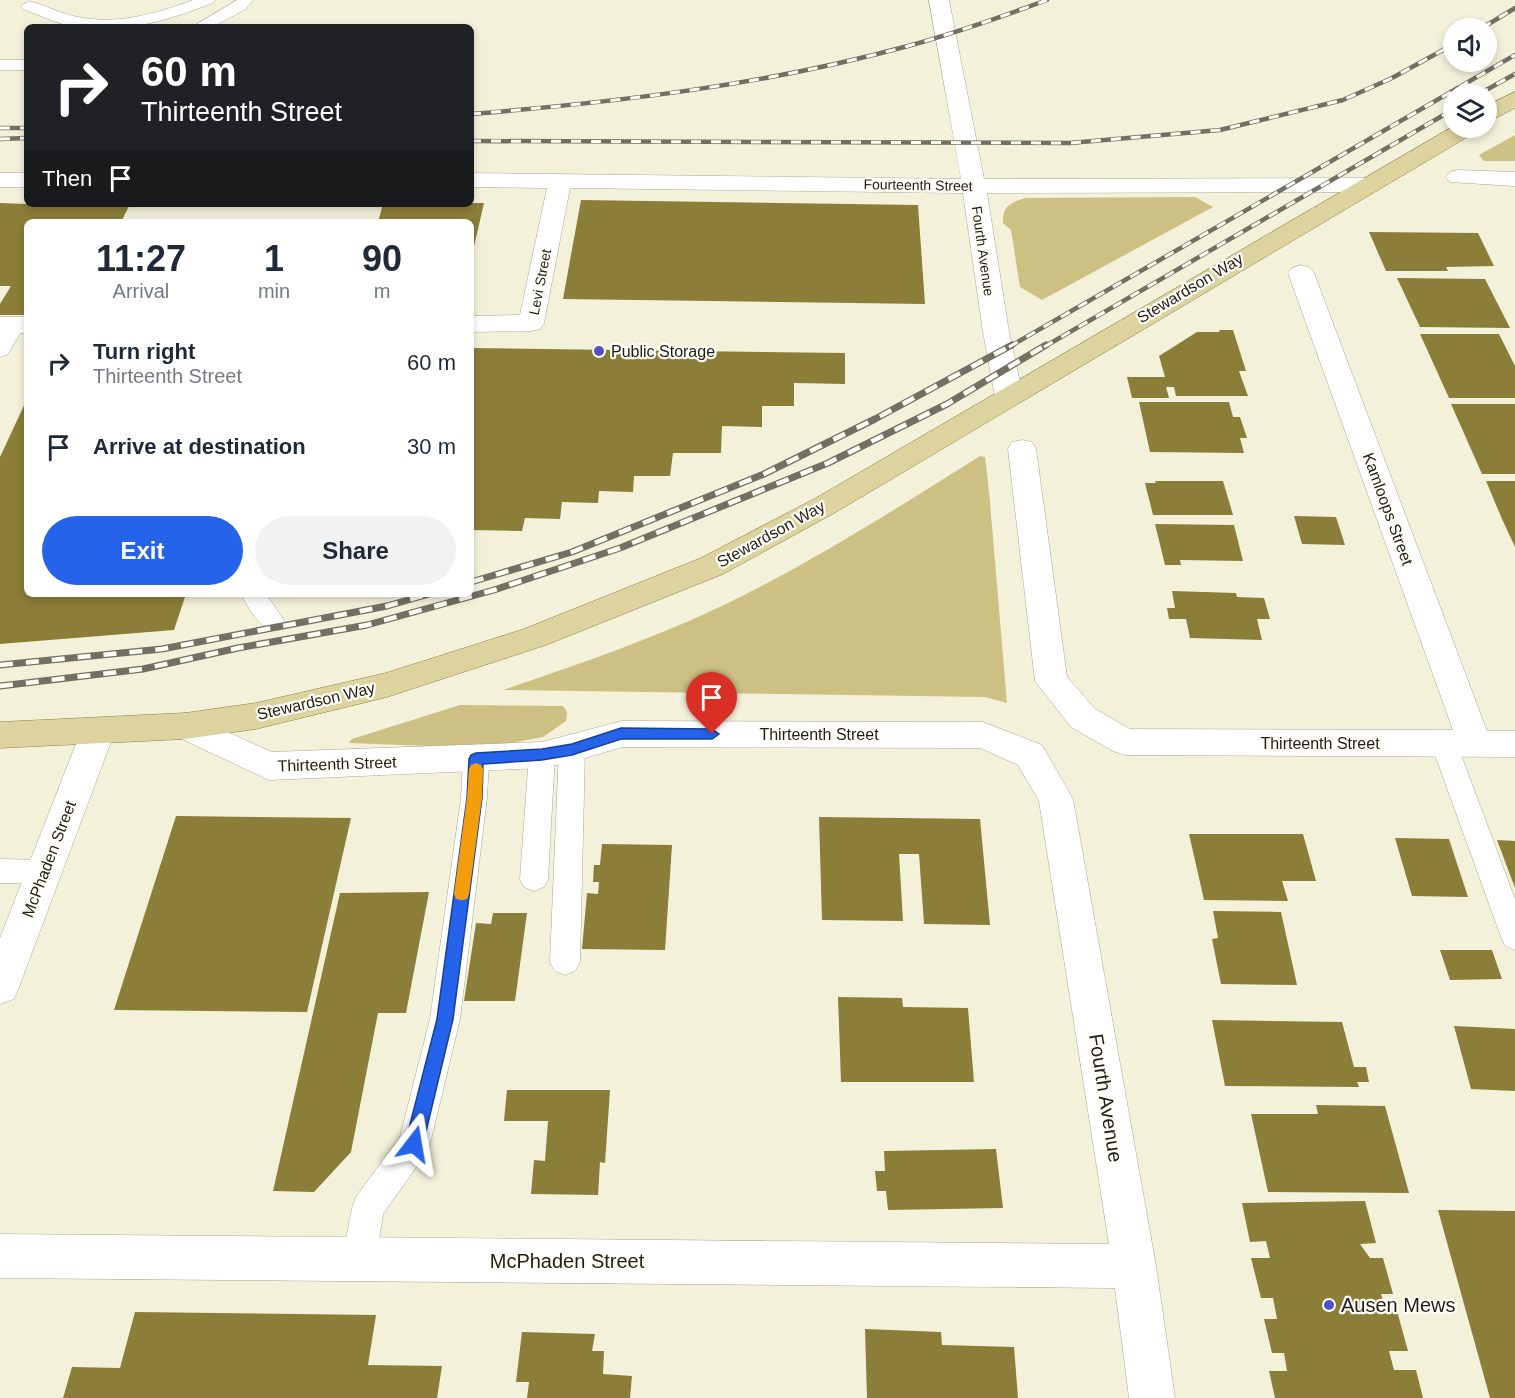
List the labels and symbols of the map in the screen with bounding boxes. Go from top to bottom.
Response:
street label: Fourteenth Street [863,176,973,194]
street label: Fourth Avenue [969,205,997,297]
street label: Levi Street [526,248,554,316]
street label: Stewardson Way [1134,250,1246,326]
place label: Public Storage [611,343,715,360]
marker: Public Storage [592,344,606,358]
street label: Kamloops Street [1360,451,1416,568]
street label: Stewardson Way [714,497,828,571]
pin [686,672,737,734]
street label: Stewardson Way [255,679,377,723]
street label: Thirteenth Street [759,726,879,743]
street label: Thirteenth Street [1260,735,1380,752]
street label: Thirteenth Street [277,753,397,775]
street label: McPhaden Street [19,798,79,920]
street label: Fourth Avenue [1085,1032,1127,1164]
position arrow [382,1112,446,1176]
street label: McPhaden Street [490,1250,645,1272]
place label: Ausen Mews [1341,1294,1456,1316]
marker: Ausen Mews [1322,1298,1336,1312]

